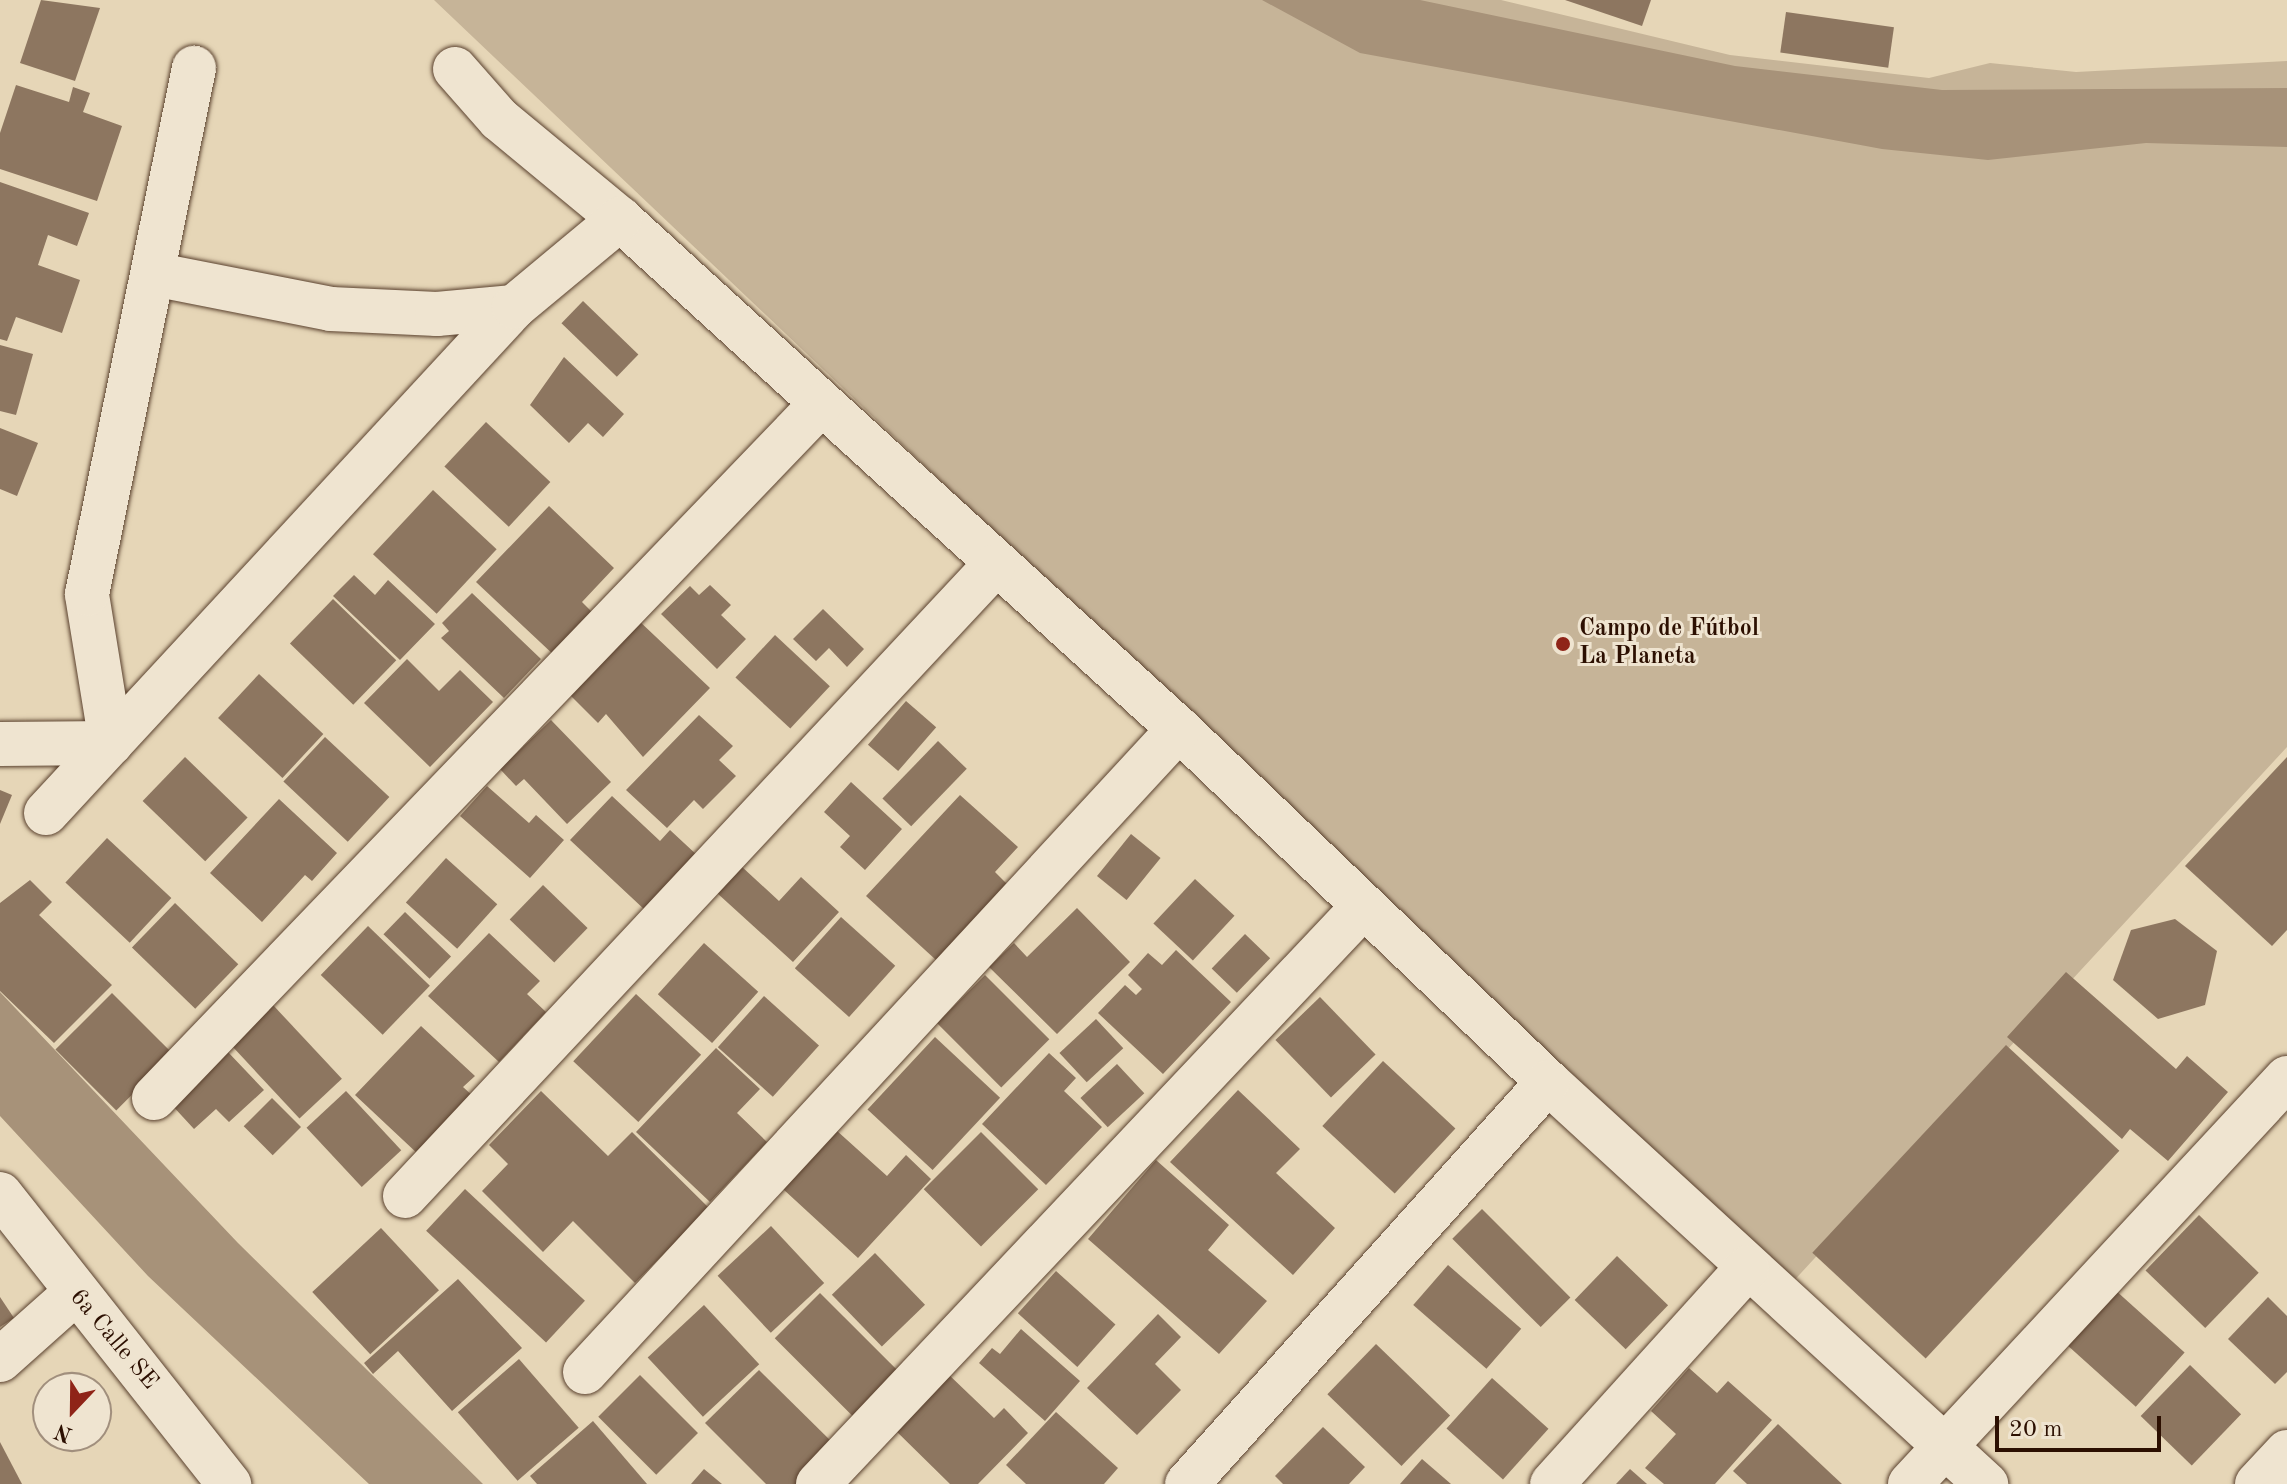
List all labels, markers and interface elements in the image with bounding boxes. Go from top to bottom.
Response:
place label: Campo de Fútbol La Planeta [1579,616,1759,672]
marker: Campo de Fútbol La Planeta [1554,635,1572,653]
street label: 6a Calle SE [63,1284,163,1396]
north arrow [32,1372,112,1452]
scale bar [1999,1400,2165,1450]
text: 20 m [2009,1418,2063,1442]
text: N [52,1419,76,1446]

